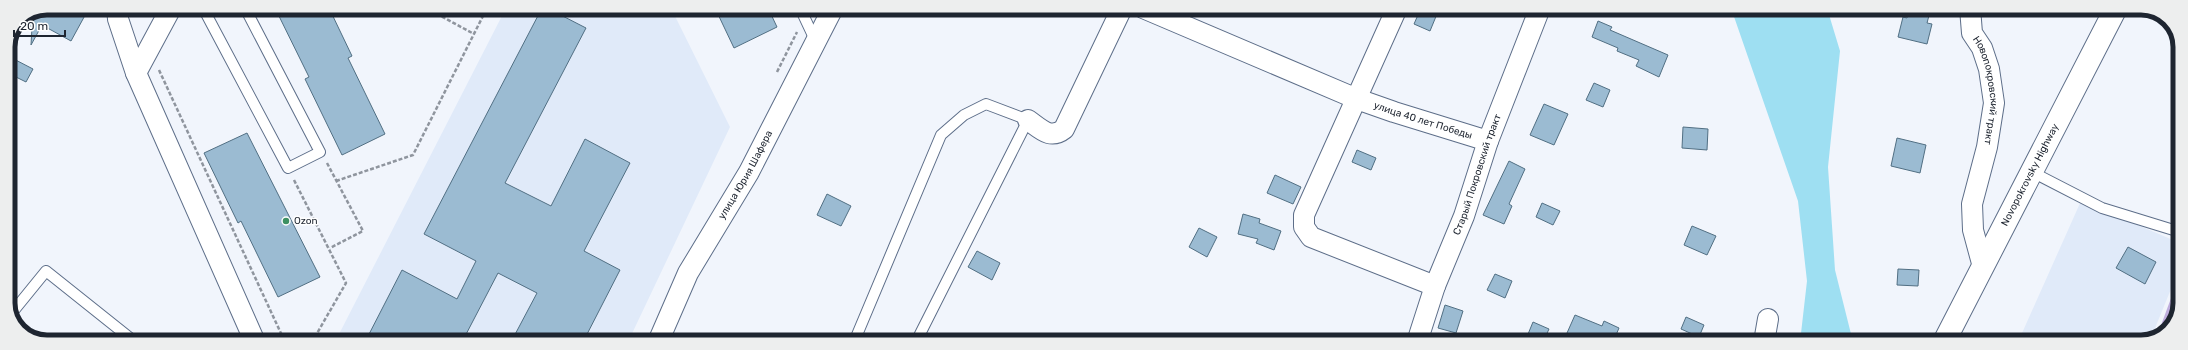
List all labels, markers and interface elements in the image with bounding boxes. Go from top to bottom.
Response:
scale bar [14,12,65,38]
text: 20 m [20,19,48,33]
street label: Новопокровский тракт [1970,34,2000,145]
street label: улица 40 лет Победы [1372,99,1474,142]
street label: Старый Покровский тракт [1451,112,1504,237]
street label: Novopokrovsky Highway [1999,121,2062,228]
street label: улица Юрия Шафера [716,128,775,222]
place label: Ozon [294,215,318,227]
marker: Ozon [281,216,291,226]

